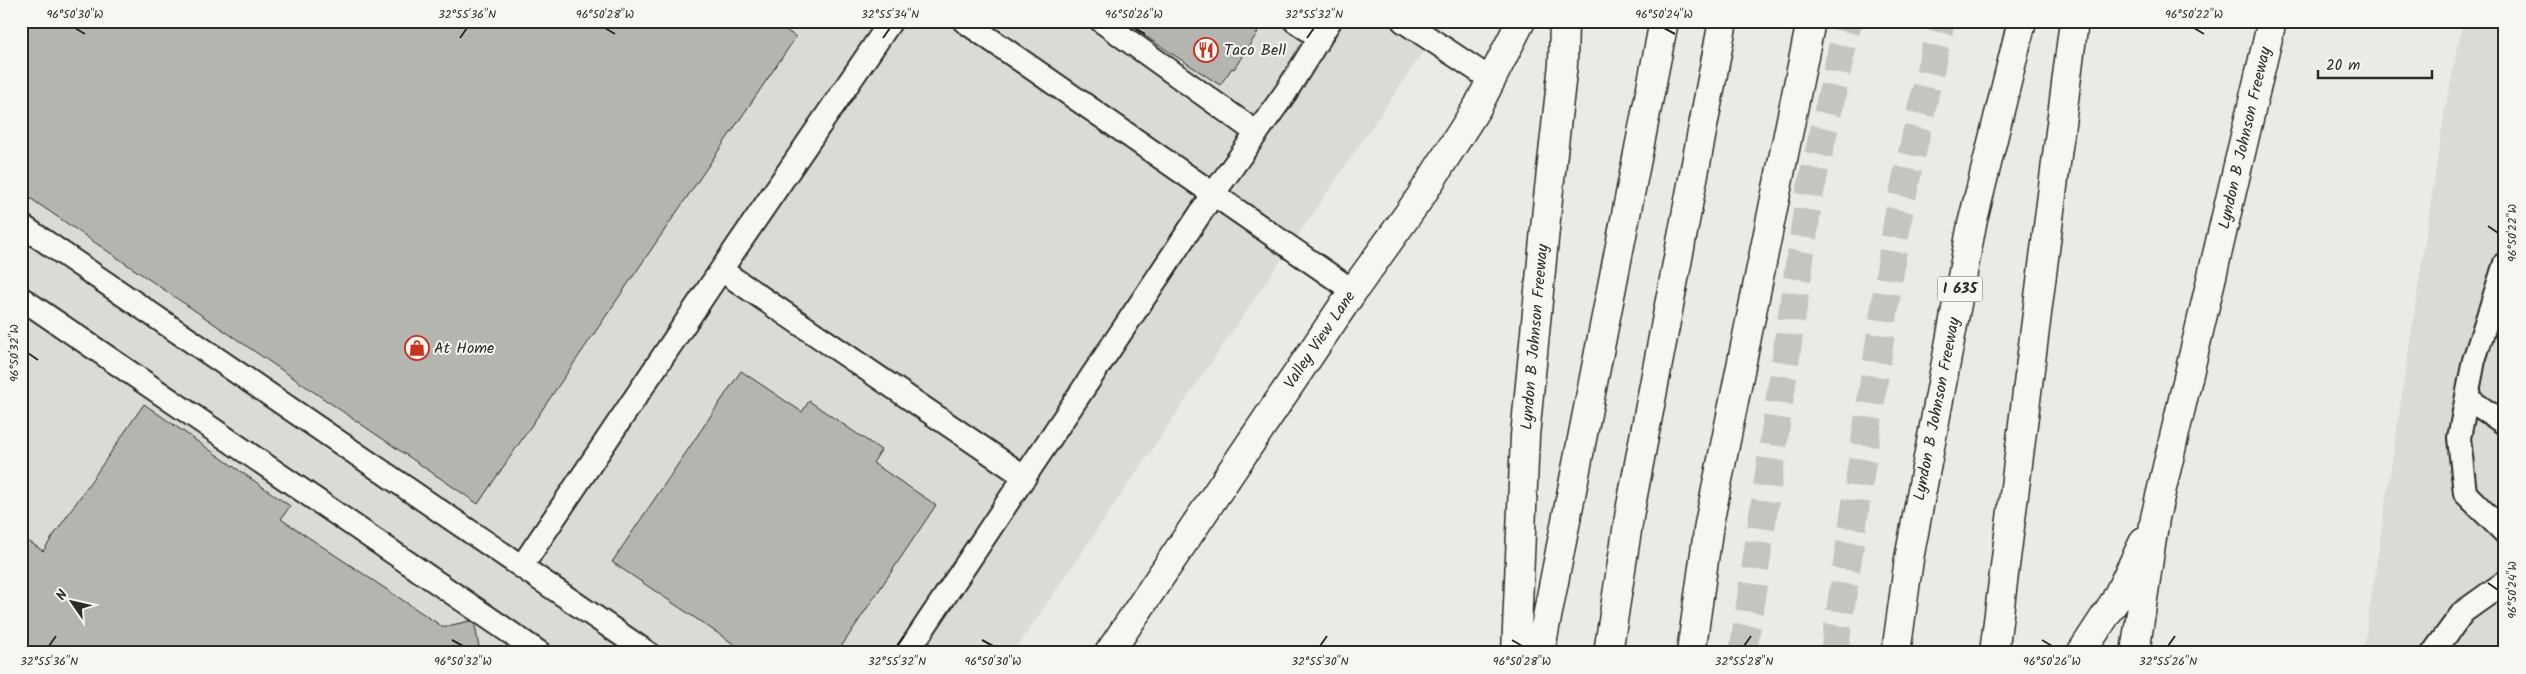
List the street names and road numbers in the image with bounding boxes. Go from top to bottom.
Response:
street label: Lyndon B Johnson Freeway [2212,44,2278,232]
street label: Lyndon B Johnson Freeway [1514,243,1556,431]
road number: I 635 [1938,276,1982,302]
street label: Valley View Lane [1278,286,1362,394]
street label: Lyndon B Johnson Freeway [1907,315,1967,503]

